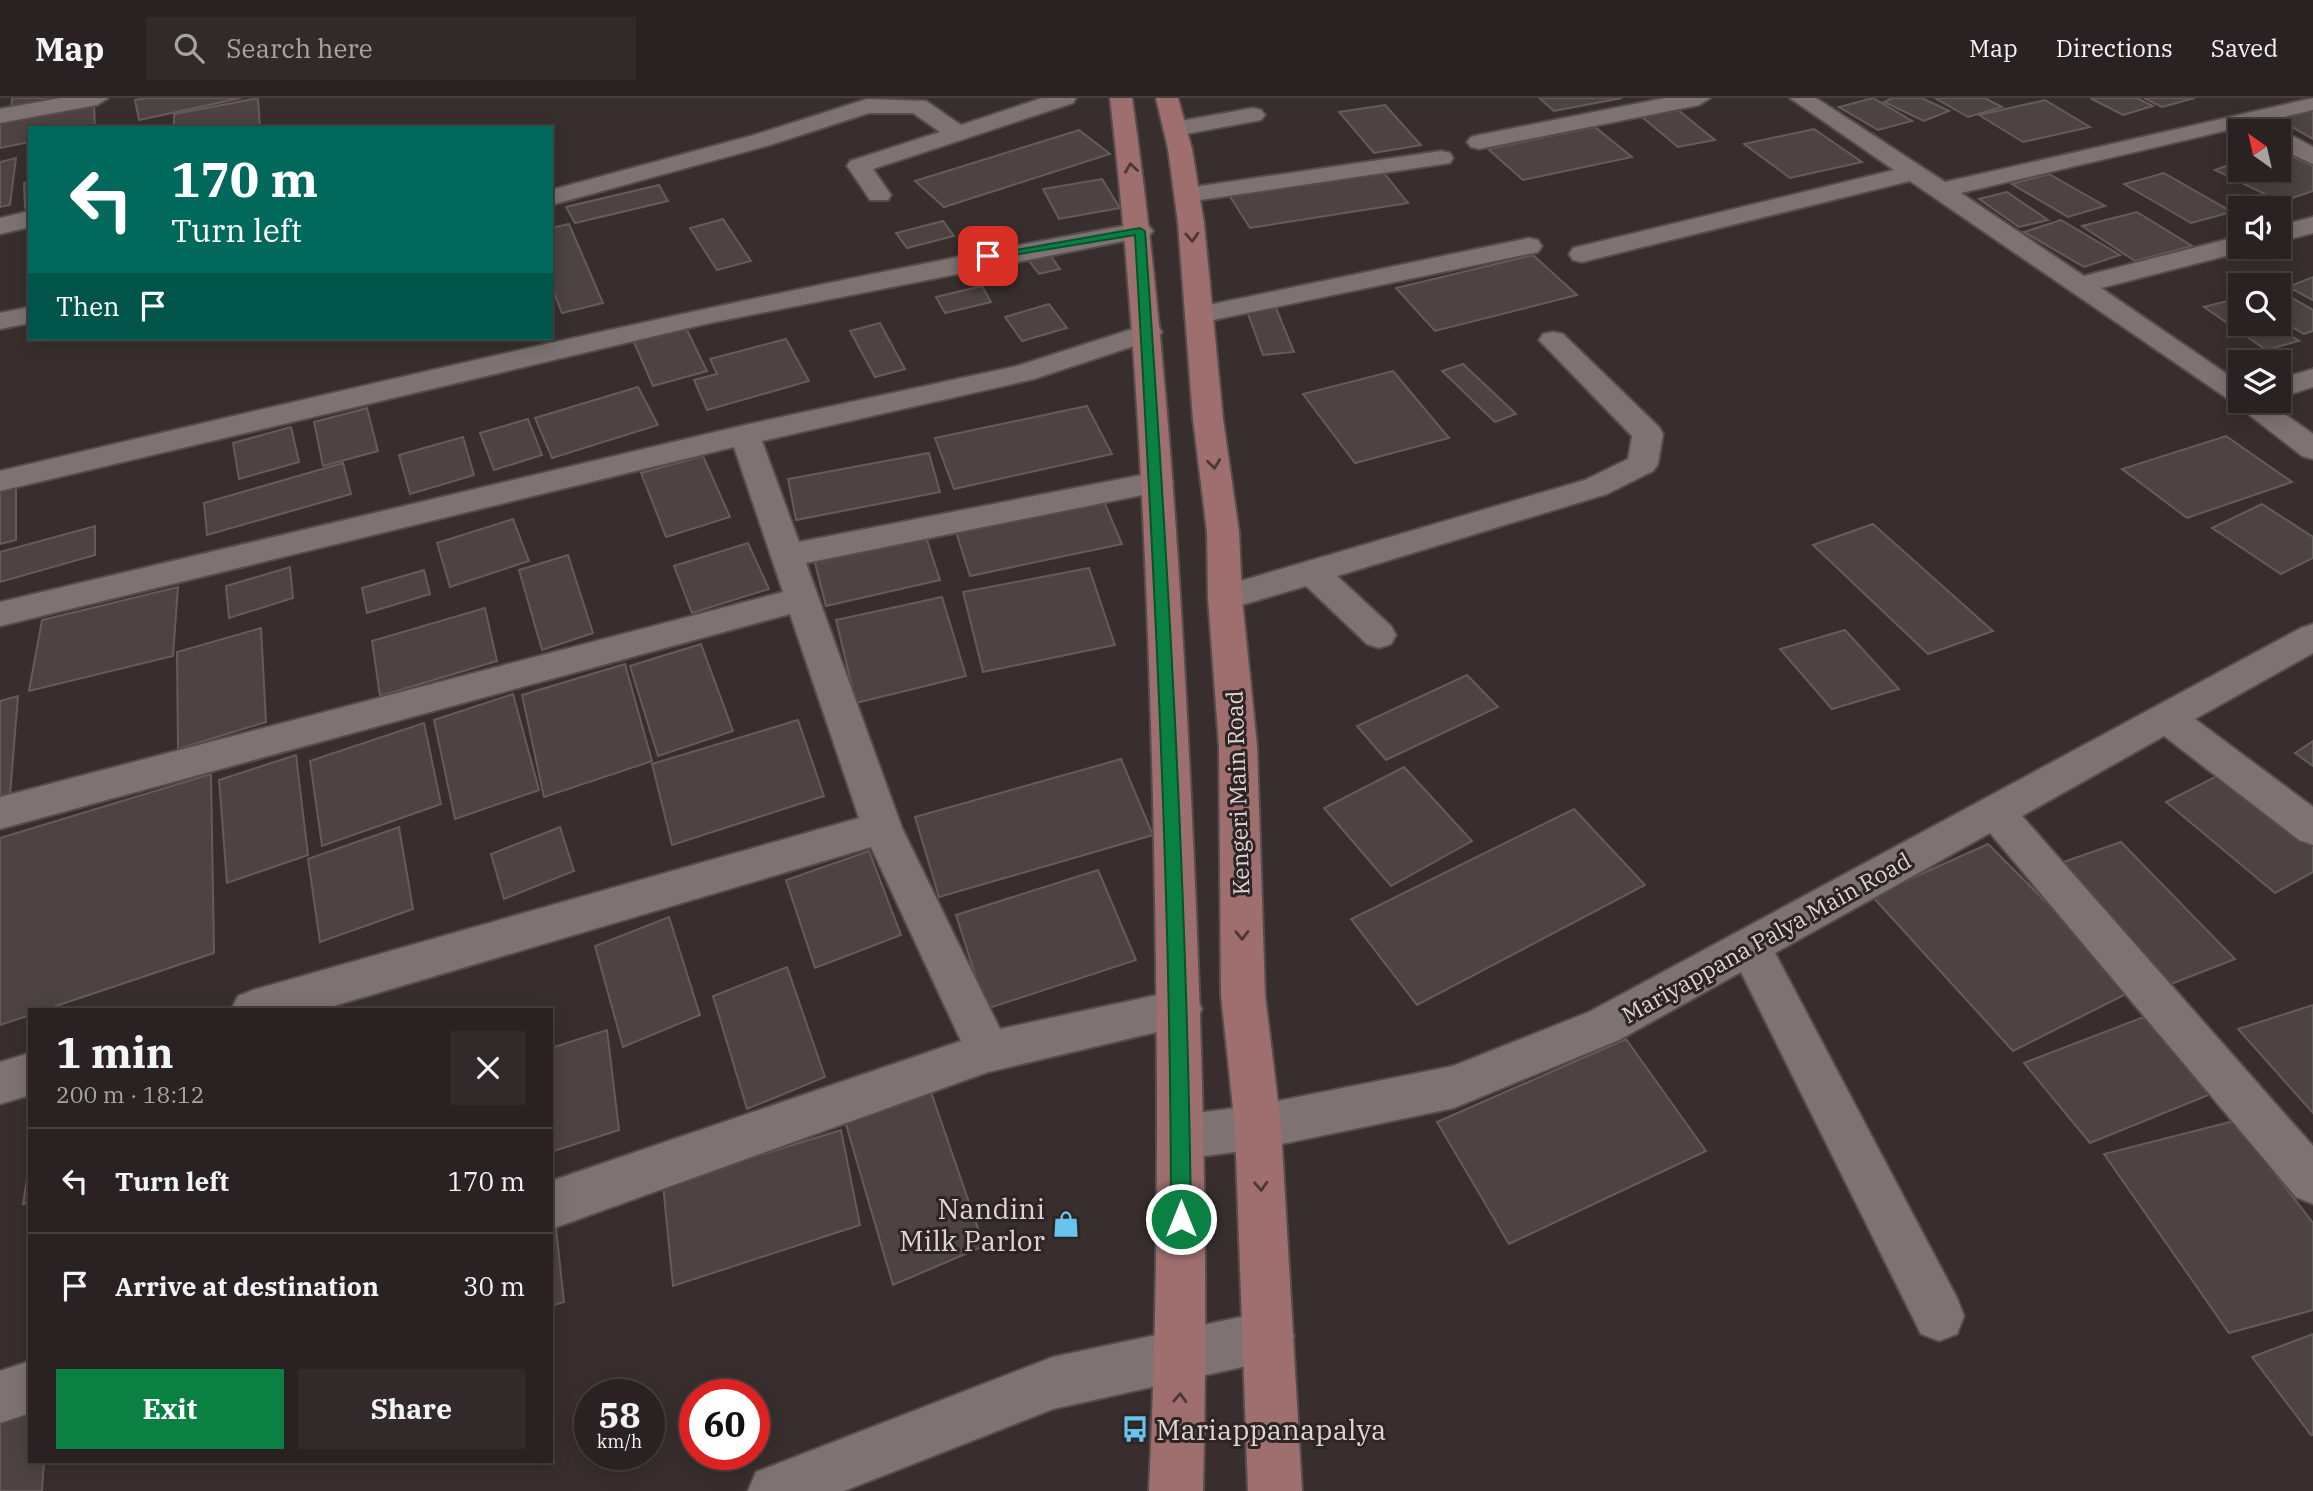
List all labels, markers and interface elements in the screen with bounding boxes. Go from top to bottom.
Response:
search box [146,17,636,80]
text: Map [35,27,104,70]
icon: search [170,29,208,67]
text: Search here [226,31,373,65]
text: Map [1969,32,2018,64]
text: Directions [2056,32,2173,64]
text: Saved [2211,32,2278,64]
north arrow [2228,119,2291,182]
map controls [2228,119,2291,413]
text: 170 m [171,147,318,210]
icon: left [56,154,147,245]
one-way arrow [1124,162,1139,174]
button: sound [2228,196,2291,259]
text: Turn left [171,209,302,251]
pin [958,226,1018,286]
one-way arrow [1184,232,1199,243]
icon: arrive [969,237,1007,275]
button: search [2228,273,2291,336]
icon: arrive [134,287,172,325]
text: Then [56,289,120,323]
button: layers [2228,350,2291,413]
one-way arrow [1206,458,1221,469]
street label: Kengeri Main Road [1218,690,1256,896]
street label: Mariyappana Palya Main Road [1616,845,1916,1029]
one-way arrow [1234,930,1250,941]
text: 1 min [56,1025,174,1080]
button: close [451,1031,525,1105]
text: 200 m · 18:12 [56,1079,205,1109]
icon: left [56,1162,94,1200]
text: Turn left [115,1164,229,1198]
text: 170 m [447,1164,525,1198]
one-way arrow [1253,1181,1268,1192]
position arrow [1144,1182,1218,1256]
place label: Nandini Milk Parlor [899,1190,1046,1259]
shop icon: Nandini Milk Parlor [1051,1209,1081,1239]
icon: arrive [56,1267,94,1305]
text: Arrive at destination [115,1269,379,1303]
text: 30 m [463,1269,525,1303]
button: Exit [56,1369,284,1449]
button: Share [298,1369,525,1449]
speed limit sign: 60 [679,1379,770,1470]
text: 58 [598,1392,641,1438]
one-way arrow [1173,1393,1188,1404]
place label: Mariappanapalya [1156,1411,1386,1448]
bus stop icon: Mariappanapalya [1120,1414,1150,1444]
text: km/h [597,1430,642,1453]

